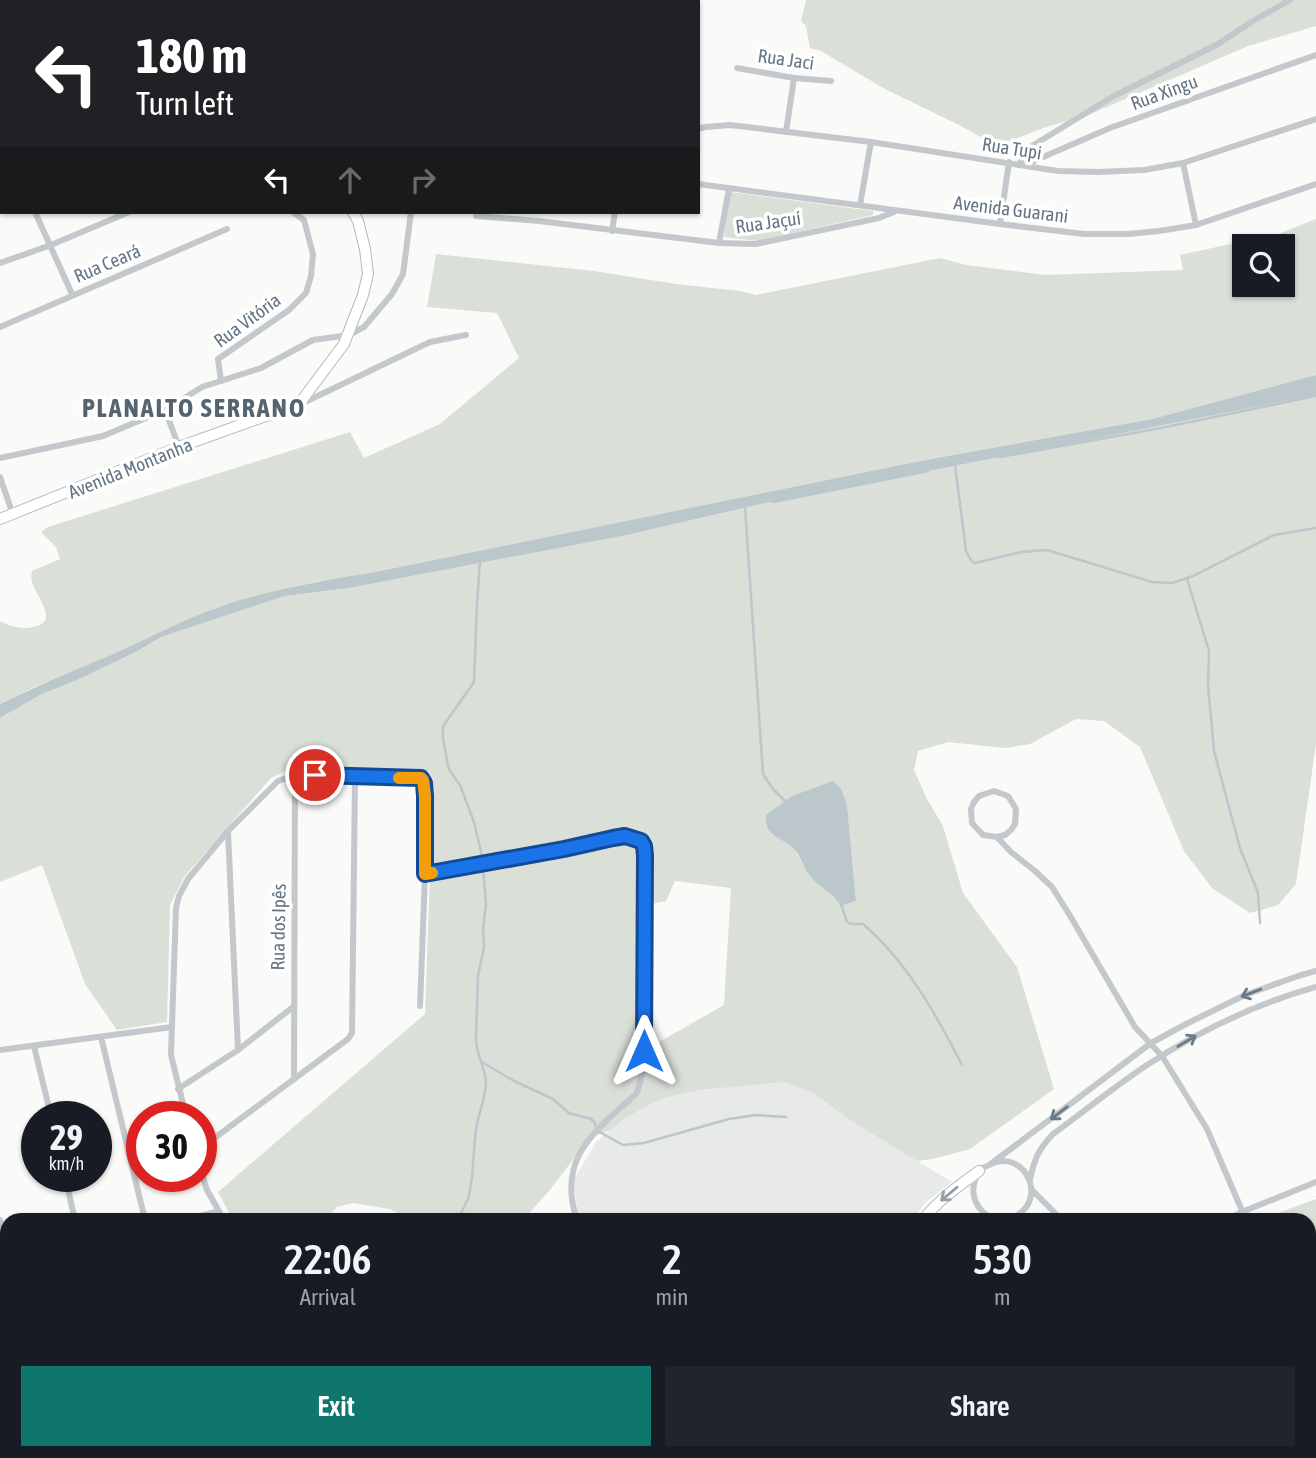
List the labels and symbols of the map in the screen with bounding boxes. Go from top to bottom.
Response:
street label: Rua Jaci [757,44,815,74]
street label: Rua Xingu [1128,70,1200,114]
street label: Rua Tupi [981,132,1043,164]
street label: Avenida Guarani [952,191,1070,227]
street label: Rua Jaçuí [734,207,802,237]
street label: Rua Ceará [70,239,144,287]
street label: Rua Vitória [209,289,285,351]
district label: PLANALTO SERRANO [82,393,306,423]
street label: Avenida Montanha [65,433,195,503]
pin [285,745,345,805]
street label: Rua dos Ipês [266,883,290,970]
one-way arrow [1241,988,1263,1001]
position arrow [607,1014,681,1088]
one-way arrow [1177,1034,1197,1048]
speed limit sign: 30 [126,1101,217,1192]
one-way arrow [1050,1105,1069,1120]
one-way arrow [940,1186,958,1202]

